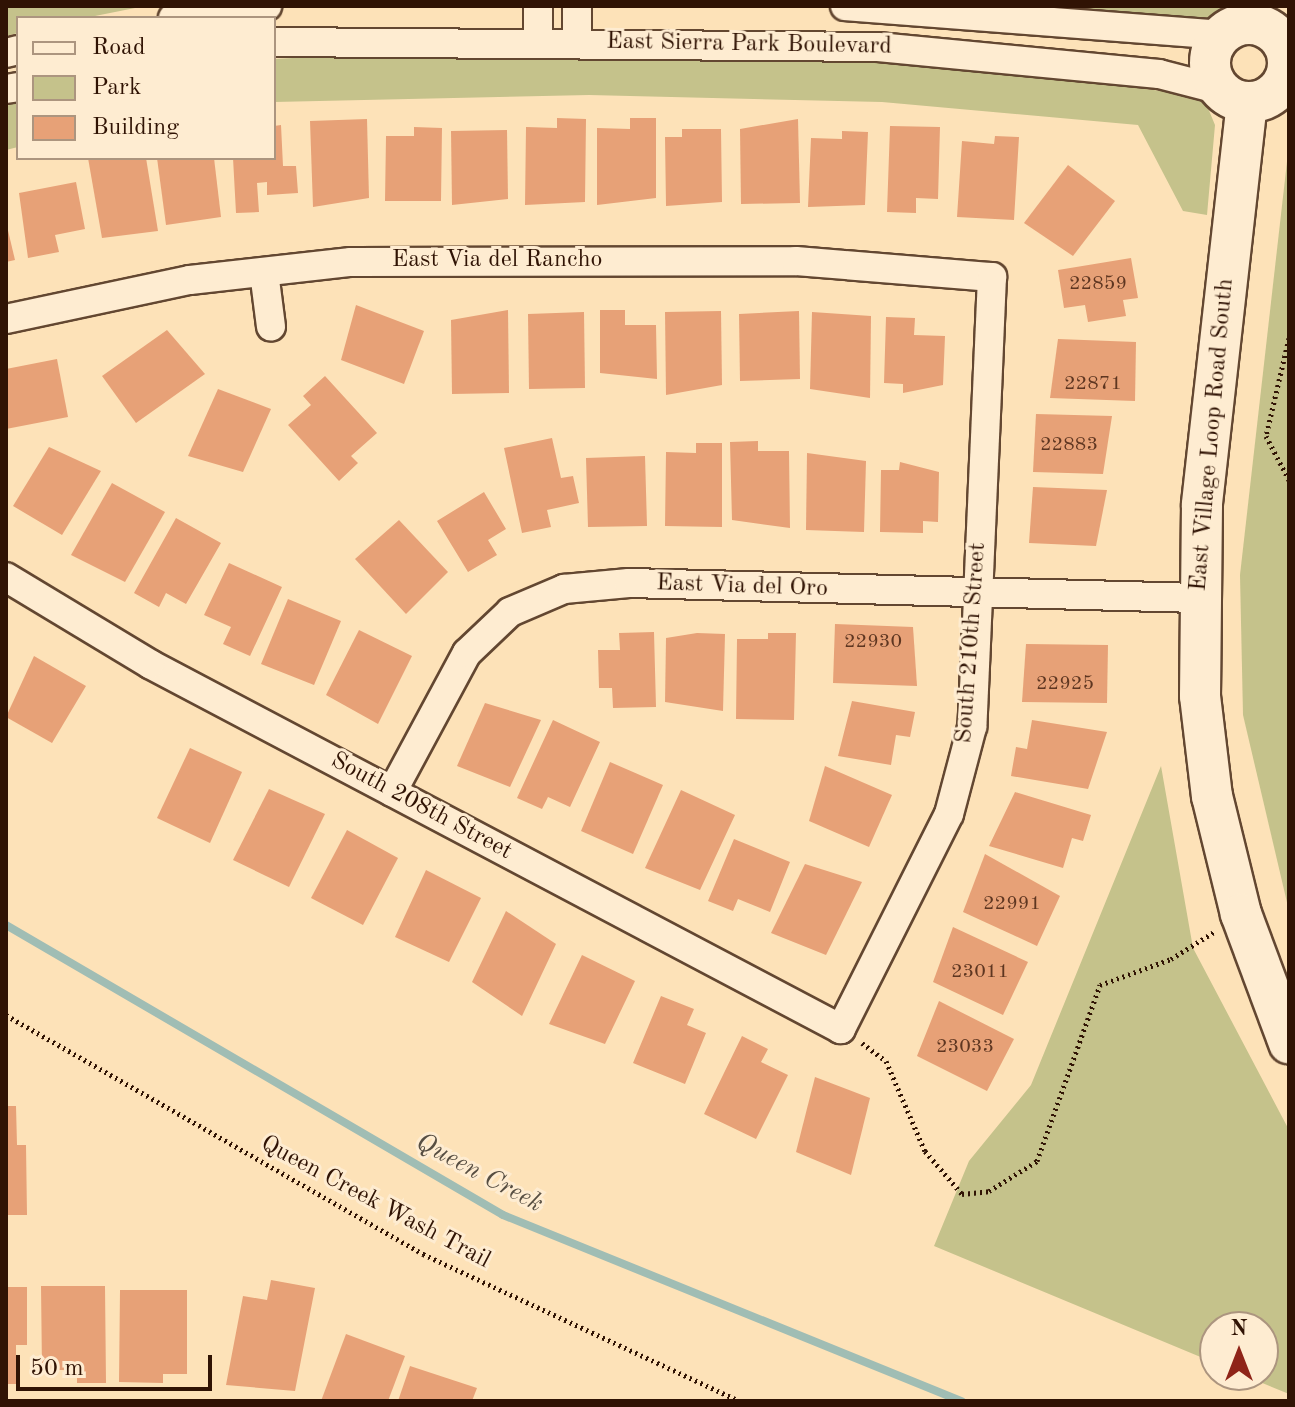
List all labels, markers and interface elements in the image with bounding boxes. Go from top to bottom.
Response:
legend [16,16,276,160]
street label: East Sierra Park Boulevard [606,28,892,62]
text: Road [92,36,145,60]
text: Park [92,76,141,100]
text: Building [92,116,179,140]
street label: East Via del Rancho [392,247,602,275]
house number: 22859 [1069,272,1127,296]
street label: East Village Loop Road South [1185,277,1241,593]
house number: 22871 [1064,372,1122,396]
house number: 22883 [1040,433,1098,457]
street label: South 210th Street [951,542,993,744]
street label: East Via del Oro [656,570,828,604]
house number: 22930 [844,630,902,654]
house number: 22925 [1036,672,1094,696]
street label: South 208th Street [325,747,517,867]
house number: 22991 [983,892,1041,916]
house number: 23011 [951,960,1009,984]
house number: 23033 [936,1035,994,1059]
water label: Queen Creek [410,1127,548,1221]
street label: Queen Creek Wash Trail [255,1130,495,1276]
north arrow [1199,1311,1279,1391]
text: N [1231,1318,1247,1340]
scale bar [20,1339,216,1389]
text: 50 m [30,1357,84,1381]

